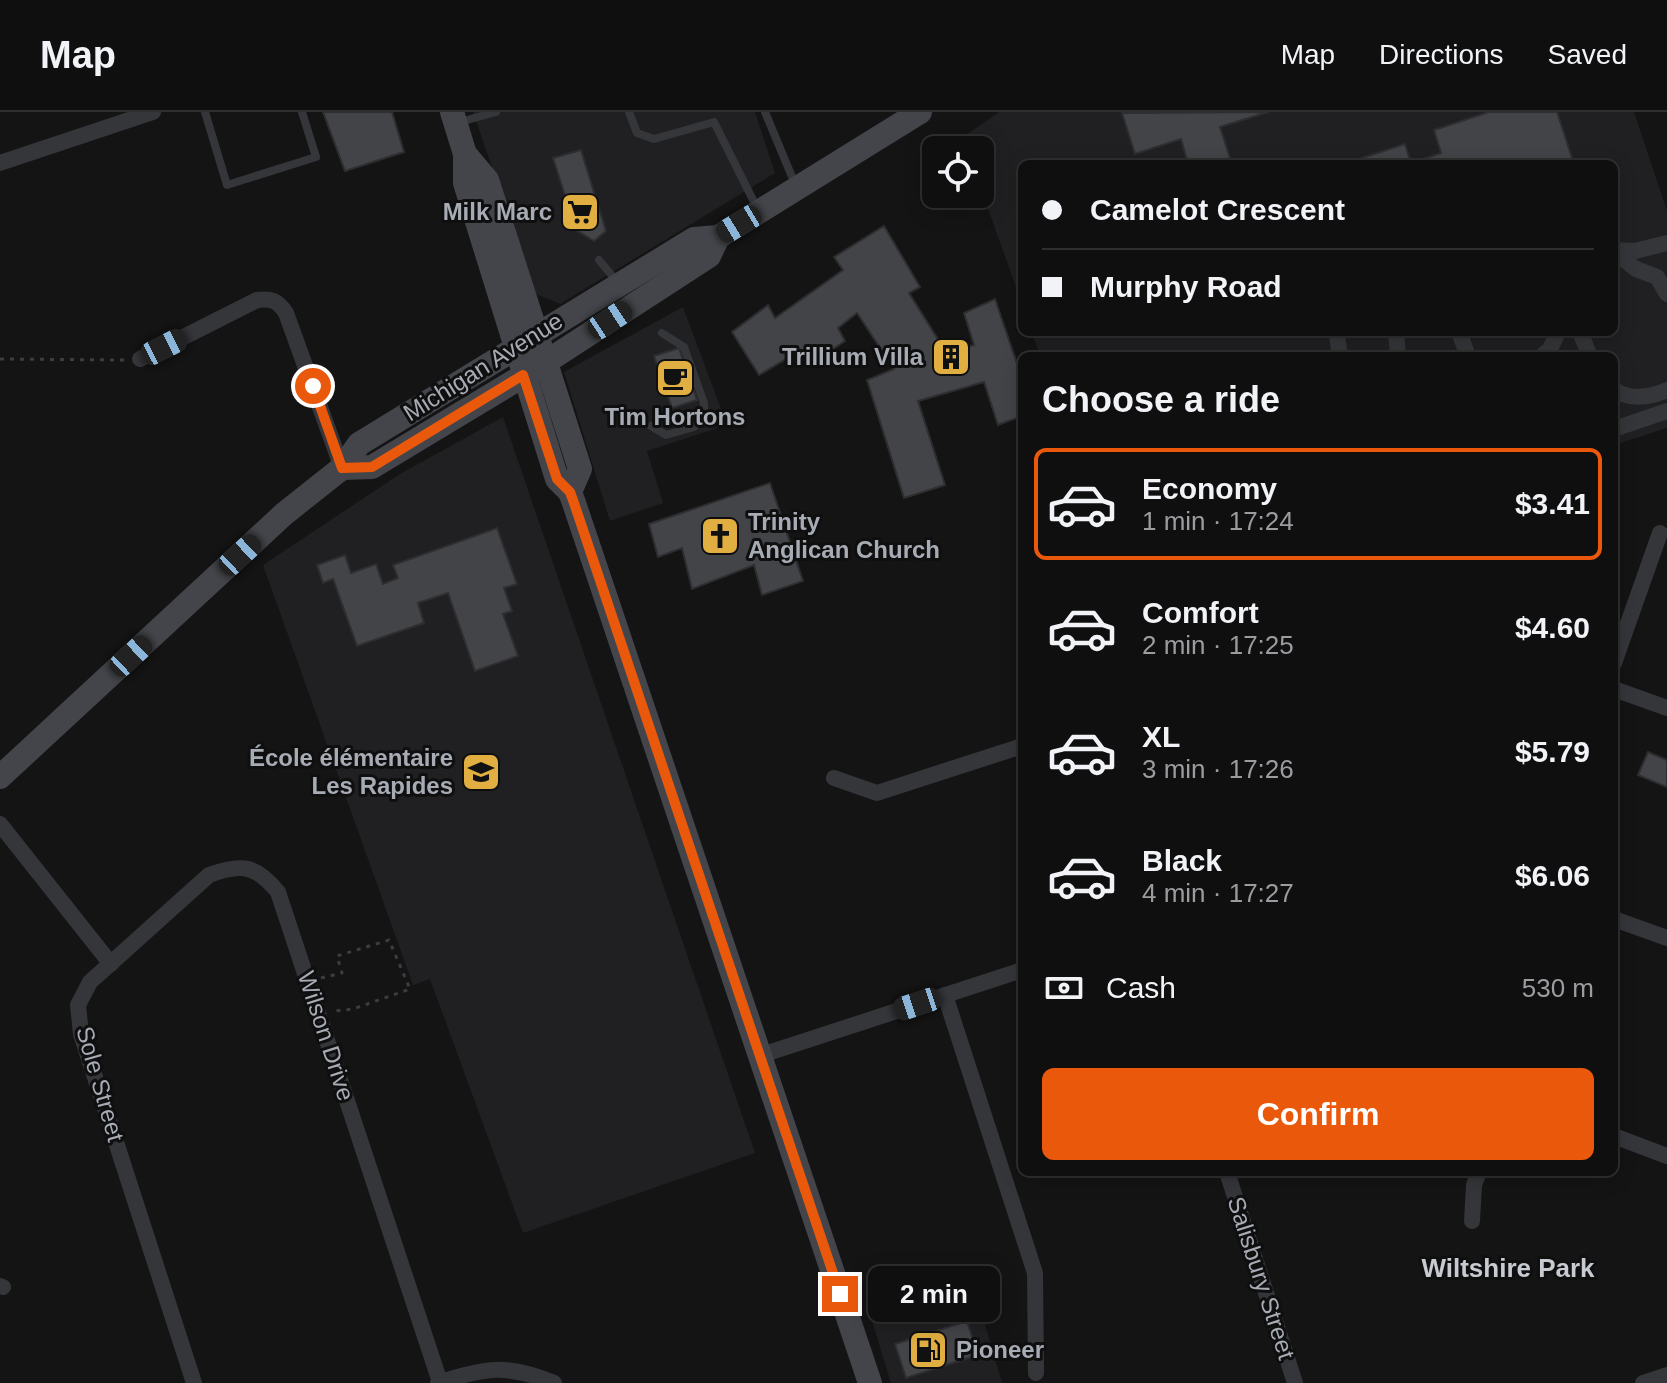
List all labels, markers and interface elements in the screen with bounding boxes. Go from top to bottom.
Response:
text: Map [40,34,116,76]
text: Map [1281,39,1335,70]
text: Directions [1379,39,1504,70]
text: Saved [1548,39,1627,70]
map controls [922,136,994,208]
button: locate [922,136,994,208]
supermarket icon: Milk Marc [559,191,601,233]
text: Camelot Crescent [1090,193,1345,226]
place label: Milk Marc [443,198,552,225]
car [712,201,766,247]
text: Murphy Road [1090,270,1282,303]
car [583,297,637,343]
street label: Michigan Avenue [398,307,567,426]
car [137,325,191,369]
building icon: Trillium Villa [930,336,972,378]
place label: Trillium Villa [782,343,924,370]
cafe icon: Tim Hortons [654,357,696,399]
route start [295,368,331,404]
text: Choose a ride [1042,379,1280,420]
place label: Tim Hortons [605,403,745,430]
icon: car [1046,468,1118,540]
text: Economy [1142,472,1277,505]
text: $3.41 [1515,487,1590,520]
text: 1 min · 17:24 [1142,506,1294,536]
place label: Trinity Anglican Church [748,508,940,563]
church icon: Trinity Anglican Church [699,515,741,557]
car [214,530,266,580]
icon: car [1046,592,1118,664]
text: Comfort [1142,596,1259,629]
text: $4.60 [1515,611,1590,644]
text: 2 min · 17:25 [1142,630,1294,660]
car [105,631,157,681]
icon: car [1046,716,1118,788]
text: XL [1142,720,1180,753]
text: $5.79 [1515,735,1590,768]
place label: École élémentaire Les Rapides [249,744,453,799]
school or university icon: École élémentaire Les Rapides [460,751,502,793]
text: 3 min · 17:26 [1142,754,1294,784]
icon: car [1046,840,1118,912]
text: Black [1142,844,1222,877]
text: $6.06 [1515,859,1590,892]
text: 4 min · 17:27 [1142,878,1294,908]
icon: cash [1042,966,1086,1010]
street label: Wilson Drive [293,968,360,1104]
text: Cash [1106,971,1176,1004]
text: 530 m [1522,973,1594,1003]
car [890,985,944,1023]
street label: Sole Street [71,1023,130,1145]
button: Confirm [1042,1068,1594,1160]
street label: Salisbury Street [1222,1193,1301,1363]
district label: Wiltshire Park [1421,1253,1595,1283]
callout: 2 min [868,1266,1000,1322]
route end [822,1276,858,1312]
text: 2 min [900,1279,968,1309]
fuel station icon: Pioneer [907,1329,949,1371]
place label: Pioneer [956,1336,1044,1363]

